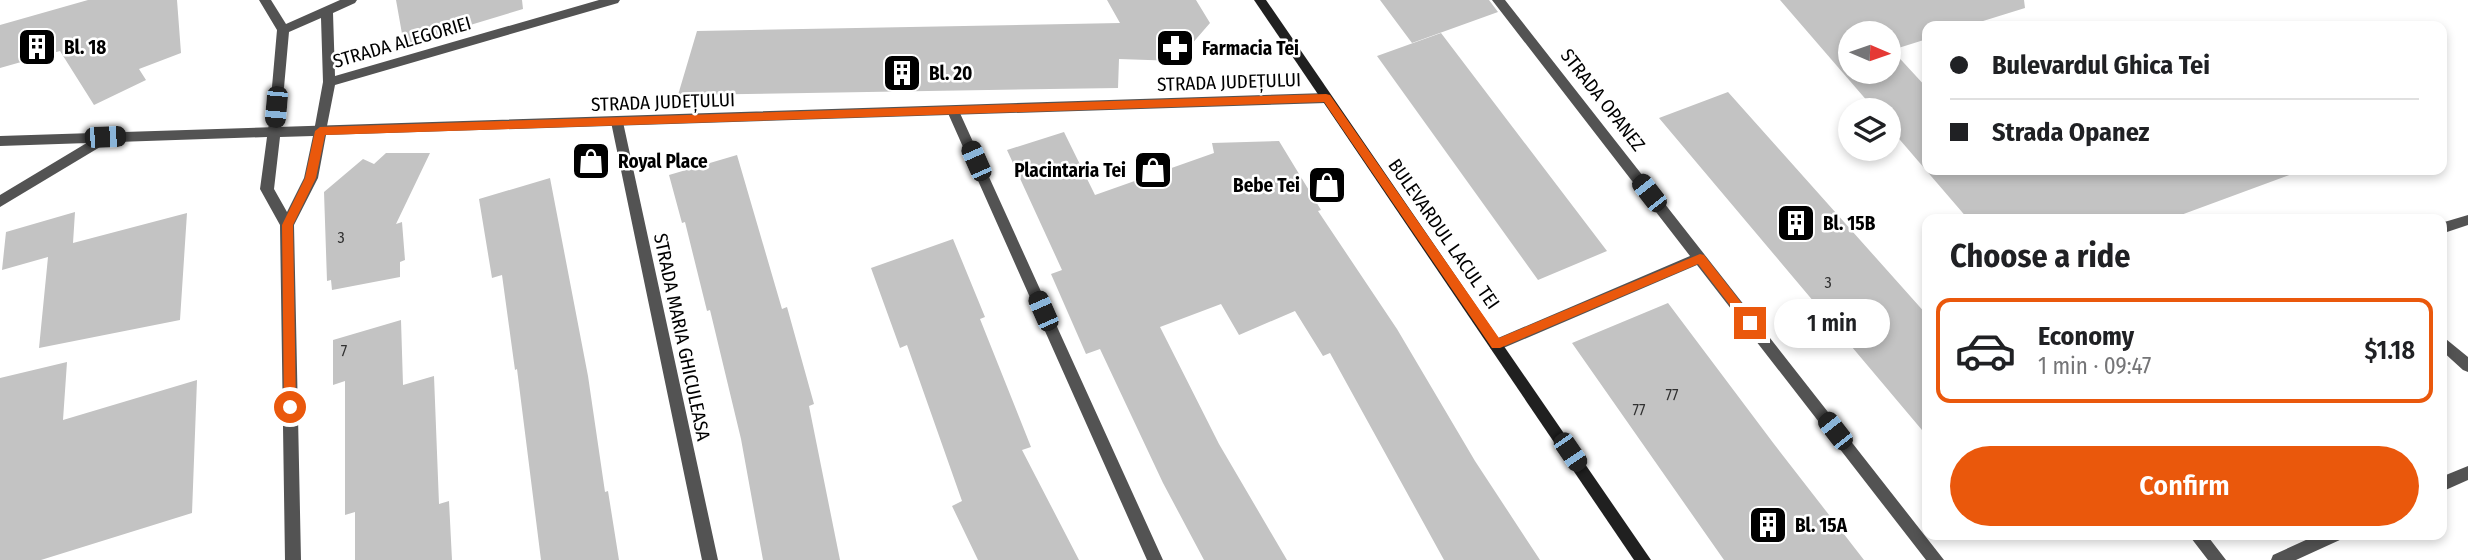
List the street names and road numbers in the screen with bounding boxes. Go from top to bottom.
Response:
street label: STRADA ALEGORIEI [330,11,474,73]
street label: STRADA OPANEZ [1556,44,1650,156]
street label: STRADA JUDEȚULUI [1157,68,1301,96]
street label: STRADA JUDEȚULUI [591,88,735,116]
street label: BULEVARDUL LACUL TEI [1383,154,1505,314]
street label: STRADA MARIA GHICULEASA [649,231,715,443]

